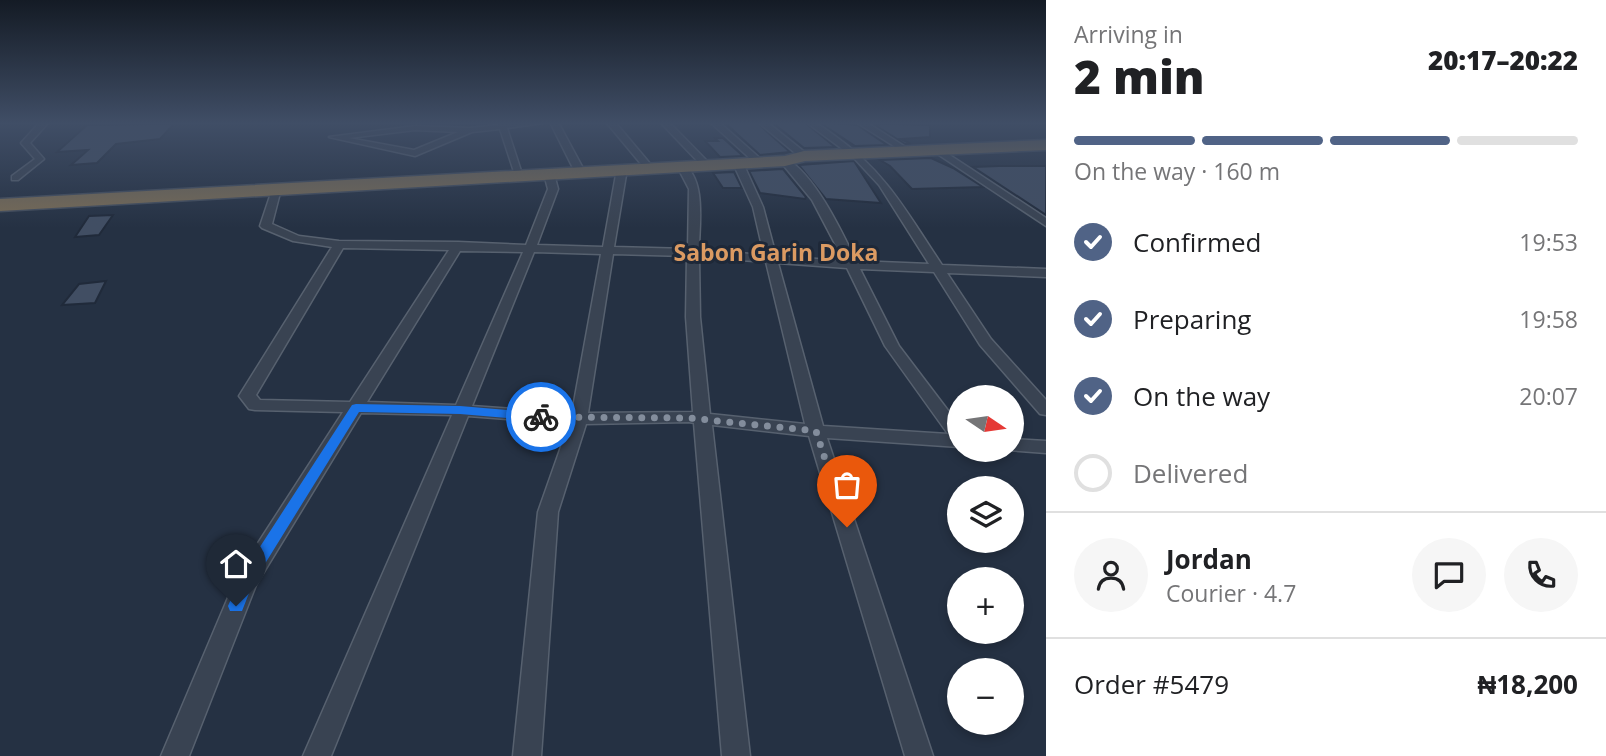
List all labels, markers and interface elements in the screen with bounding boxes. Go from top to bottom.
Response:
text: Arriving in [1074,18,1183,50]
text: 20:17–20:22 [1428,42,1578,78]
text: 2 min [1074,45,1205,107]
text: On the way · 160 m [1074,155,1280,187]
icon: check [1074,223,1112,261]
text: Confirmed [1133,224,1261,260]
text: 19:53 [1519,226,1578,258]
district label: Sabon Garin Doka [674,236,878,268]
icon: check [1074,300,1112,338]
text: Preparing [1133,301,1251,337]
text: 19:58 [1519,303,1578,335]
icon: check [1074,377,1112,415]
text: On the way [1133,378,1270,414]
text: 20:07 [1519,380,1578,412]
courier [506,382,576,452]
north arrow [947,385,1024,462]
map controls [947,385,1024,735]
icon: bike [522,398,560,436]
pin [817,455,877,527]
text: Delivered [1133,455,1248,491]
icon: bag [828,466,866,504]
button: layers [947,476,1024,553]
pin [206,534,266,606]
button: person [1074,538,1148,612]
button: chat [1412,538,1486,612]
button: phone [1504,538,1578,612]
text: Jordan [1166,541,1252,577]
icon: home [217,545,255,583]
button: + [947,567,1024,644]
text: Courier · 4.7 [1166,577,1296,609]
button: − [947,658,1024,735]
text: Order #5479 [1074,666,1229,702]
text: ₦18,200 [1477,666,1578,702]

